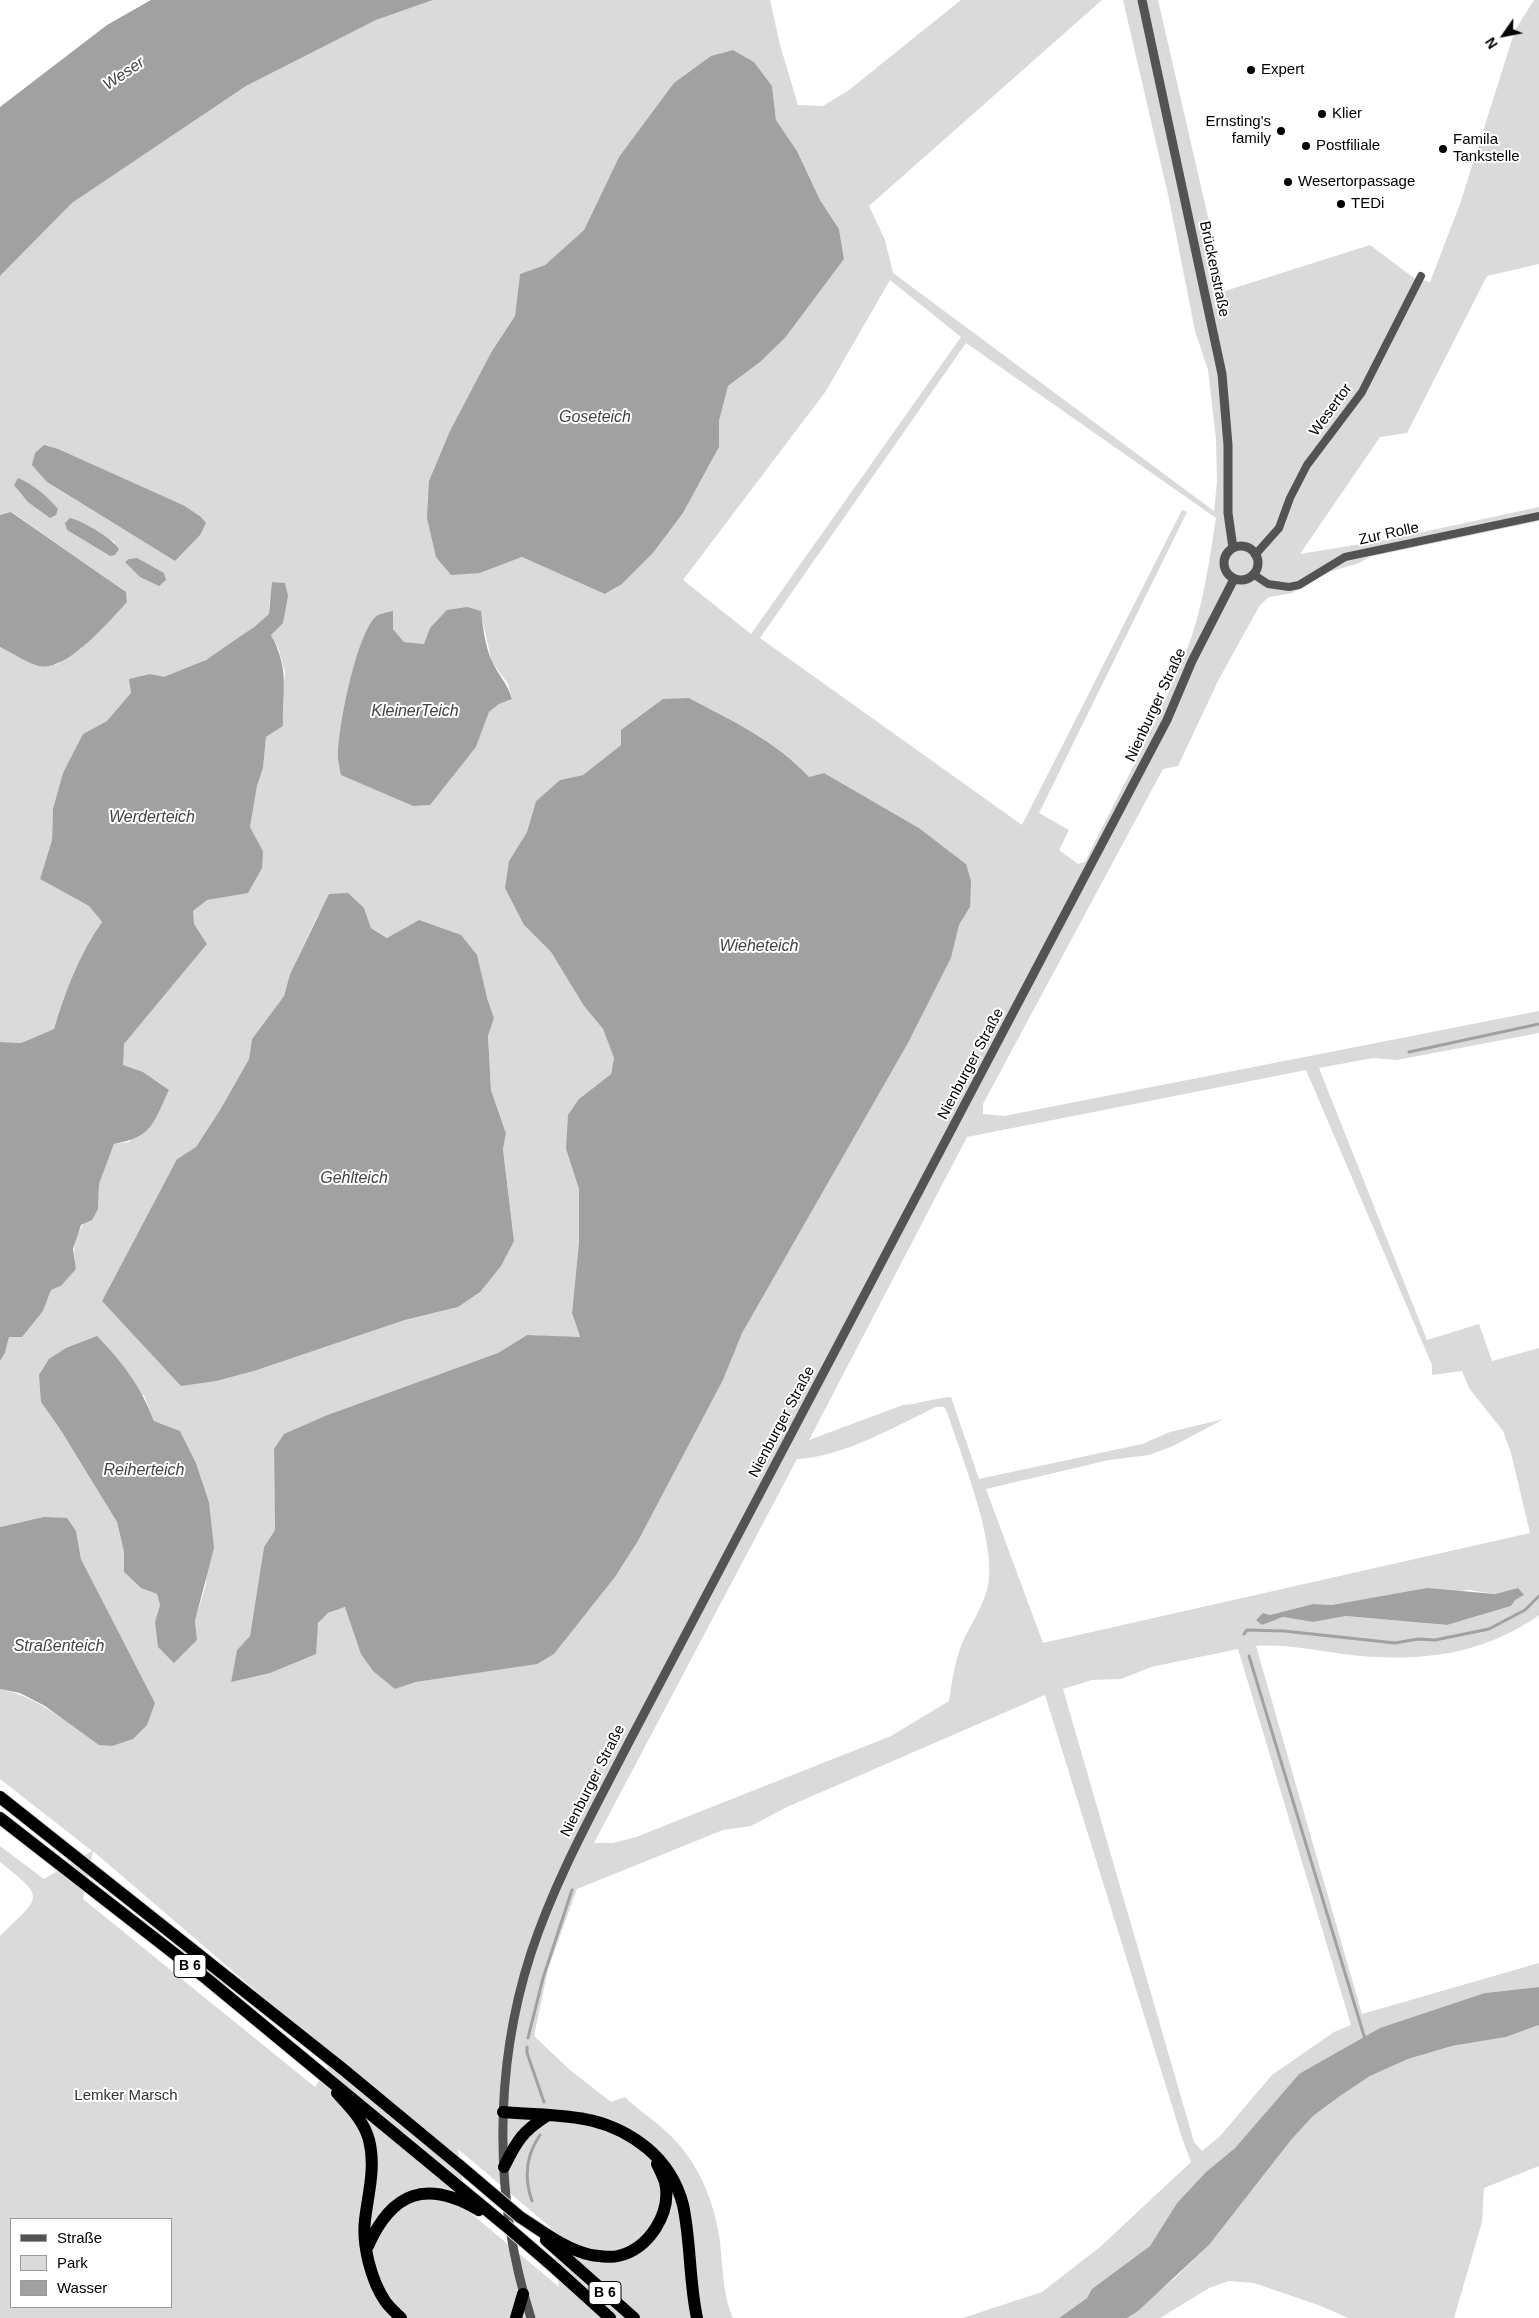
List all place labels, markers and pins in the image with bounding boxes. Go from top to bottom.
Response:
place label: Expert [1261,61,1304,79]
marker: Expert [1245,64,1257,76]
place label: Klier [1332,105,1362,123]
marker: Klier [1316,108,1328,120]
place label: Ernsting's family [1206,113,1271,148]
marker: Ernsting's family [1275,125,1287,137]
place label: Famila Tankstelle [1453,131,1520,166]
place label: Postfiliale [1316,137,1380,155]
marker: Postfiliale [1300,140,1312,152]
marker: Famila Tankstelle [1437,143,1449,155]
place label: Wesertorpassage [1298,173,1415,191]
marker: Wesertorpassage [1282,176,1294,188]
place label: TEDi [1351,195,1384,213]
marker: TEDi [1335,198,1347,210]

